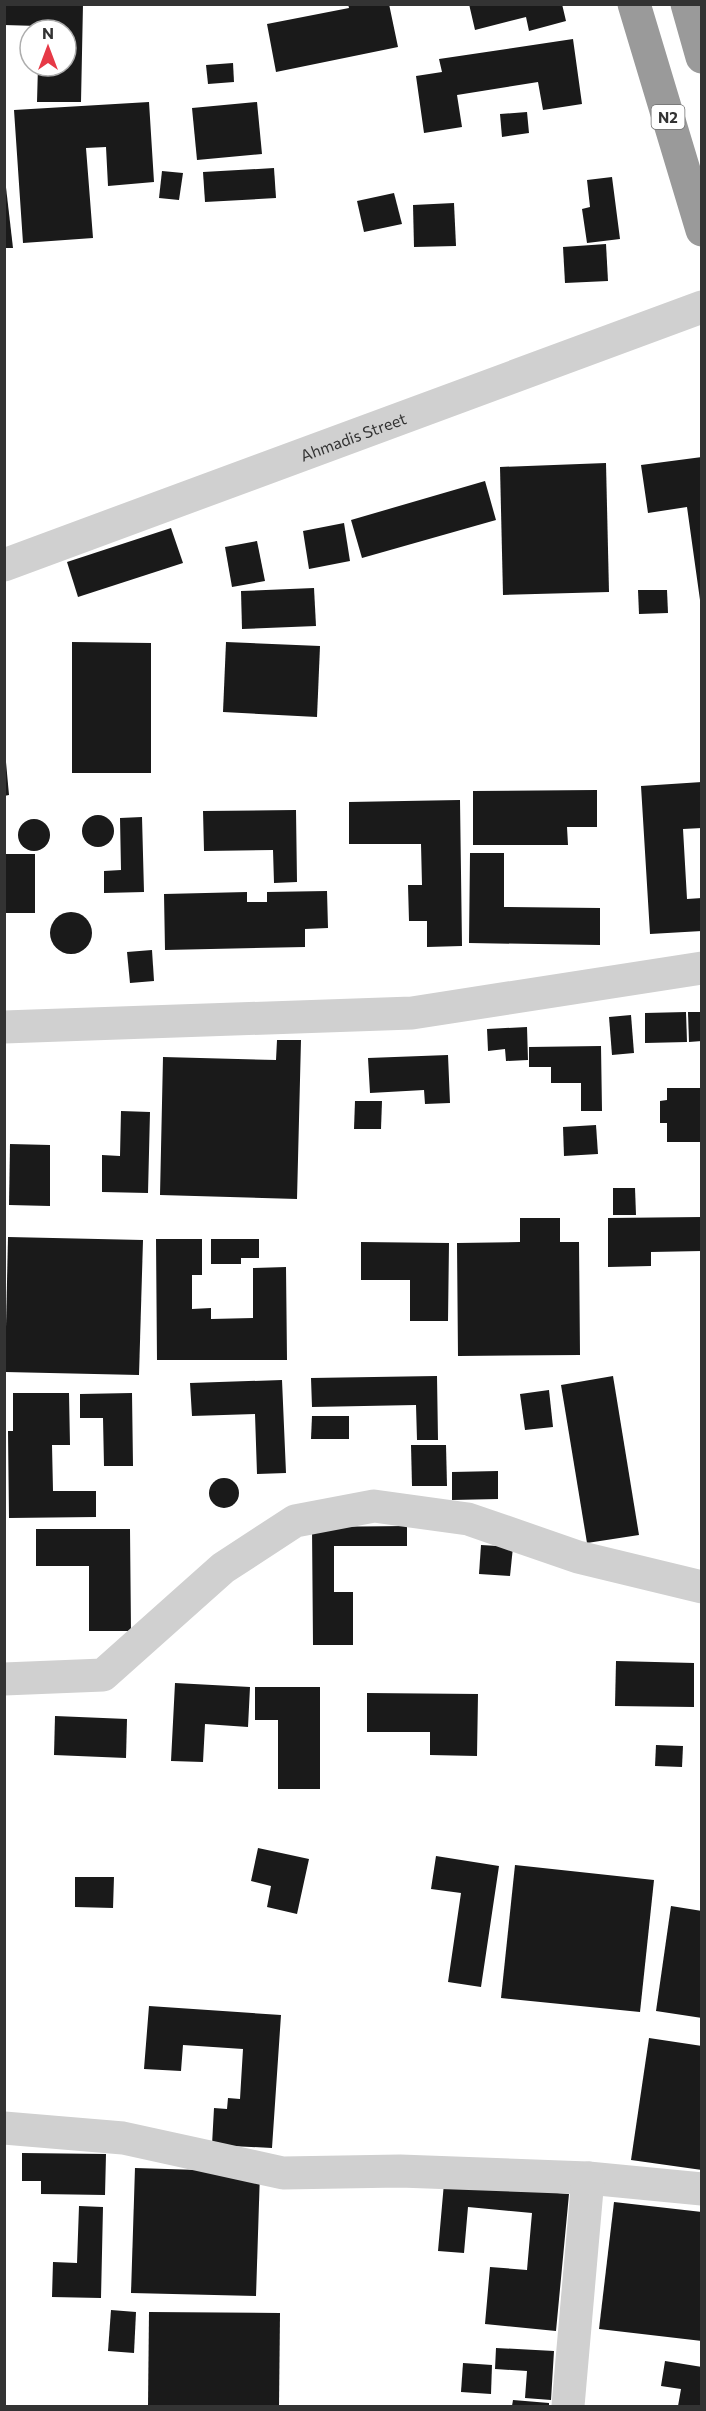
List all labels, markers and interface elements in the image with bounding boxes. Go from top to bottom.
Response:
north arrow [18,18,78,78]
text: N [42,23,54,42]
road number: N2 [652,105,684,129]
street label: Ahmadis Street [297,408,409,464]

